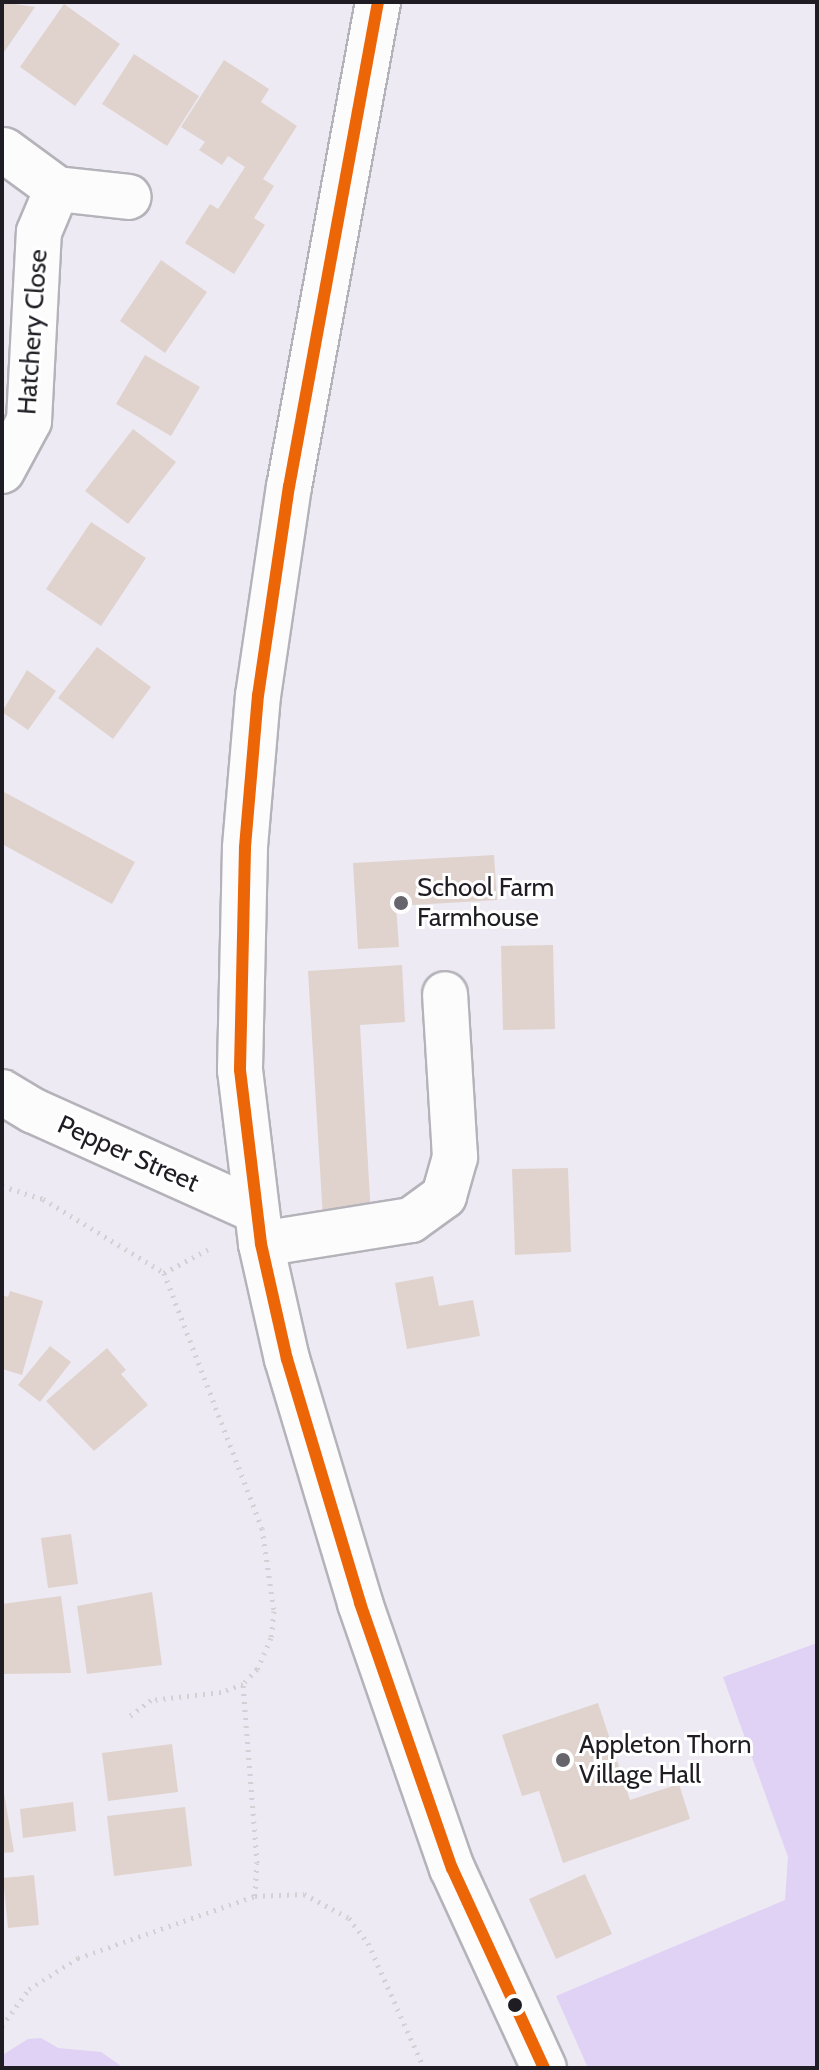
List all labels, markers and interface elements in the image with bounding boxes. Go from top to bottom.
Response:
street label: Hatchery Close [12,248,54,416]
place label: School Farm Farmhouse [417,872,554,934]
marker: School Farm Farmhouse [392,894,410,912]
street label: Pepper Street [53,1109,203,1199]
place label: Appleton Thorn Village Hall [579,1729,751,1790]
marker: Appleton Thorn Village Hall [554,1751,572,1769]
unlabelled marker [507,1997,523,2013]

